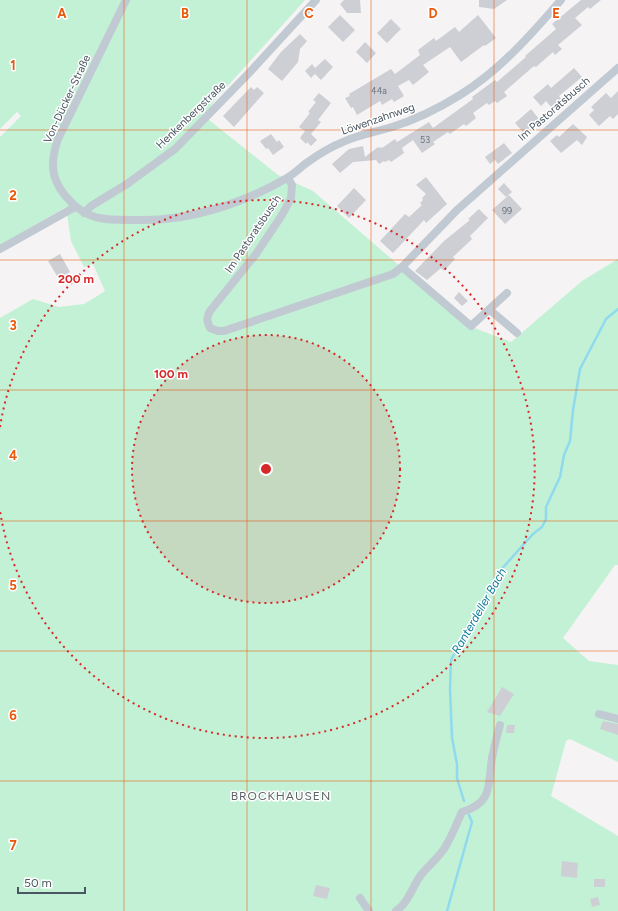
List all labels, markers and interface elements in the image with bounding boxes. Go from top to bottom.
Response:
text: A [57,6,67,21]
text: B [181,6,189,21]
text: C [304,6,314,21]
text: D [428,6,438,21]
text: E [552,6,560,21]
street label: Von-Dücker-Straße [41,53,93,145]
text: 1 [10,58,16,73]
street label: Im Pastoratsbusch [515,74,593,144]
street label: Henkenbergstraße [154,79,228,151]
house number: 44a [371,85,387,96]
street label: Löwenzahnweg [340,100,416,138]
house number: 53 [420,134,430,145]
text: 2 [9,188,17,203]
street label: Im Pastoratsbusch [222,193,284,275]
house number: 99 [502,205,512,216]
text: 200 m [58,272,94,286]
text: 3 [9,318,17,333]
text: 100 m [154,367,188,381]
text: 4 [9,448,17,463]
centre of rings [259,462,273,476]
water label: Ranterdeller Bach [449,565,509,656]
text: 5 [9,578,17,593]
text: 6 [9,708,17,723]
district label: BROCKHAUSEN [231,789,331,803]
text: 7 [9,838,17,853]
scale bar [18,869,85,895]
text: 50 m [24,876,52,890]

